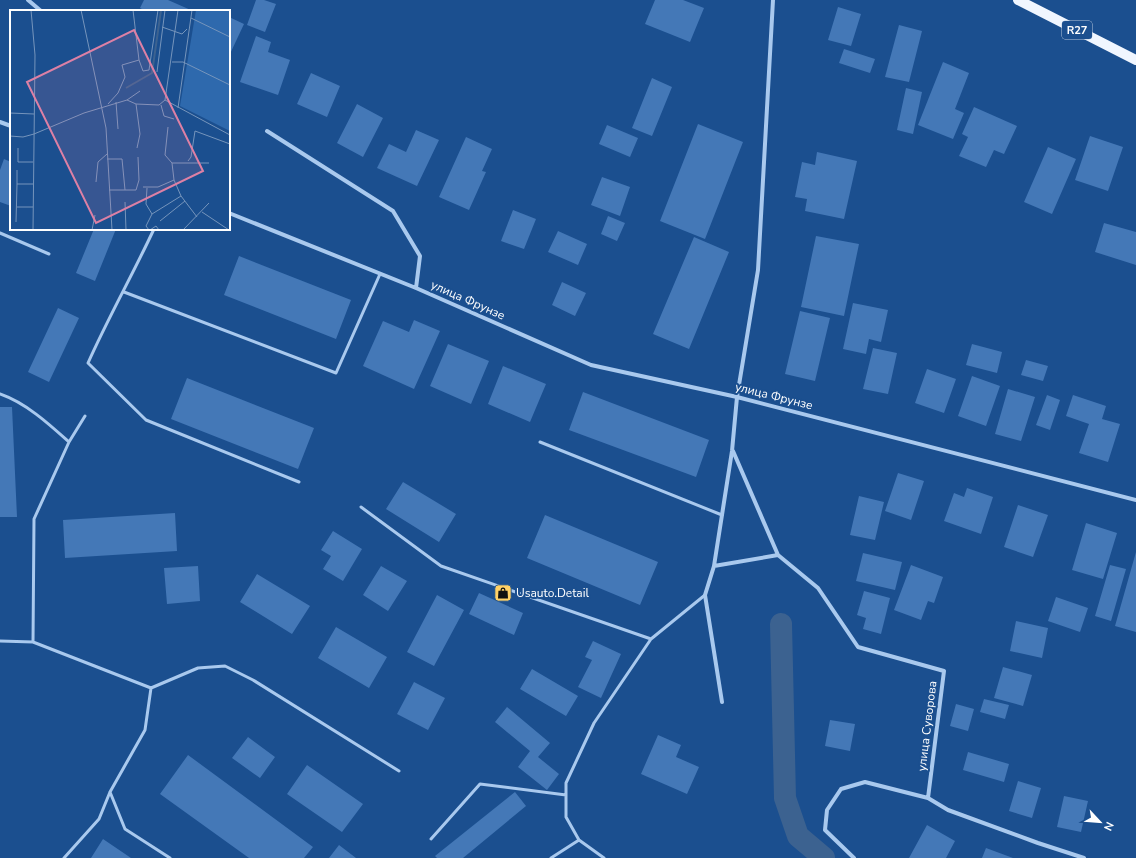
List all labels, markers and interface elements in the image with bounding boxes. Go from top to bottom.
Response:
inset map [10,10,230,230]
road number: R27 [1062,21,1092,39]
street label: улица Фрунзе [428,277,508,323]
street label: улица Фрунзе [733,379,815,413]
shop icon: Usauto.Detail [493,583,513,603]
place label: Usauto.Detail [516,585,590,601]
street label: улица Суворова [914,680,940,772]
north arrow [1080,802,1120,842]
text: N [1100,819,1117,833]

